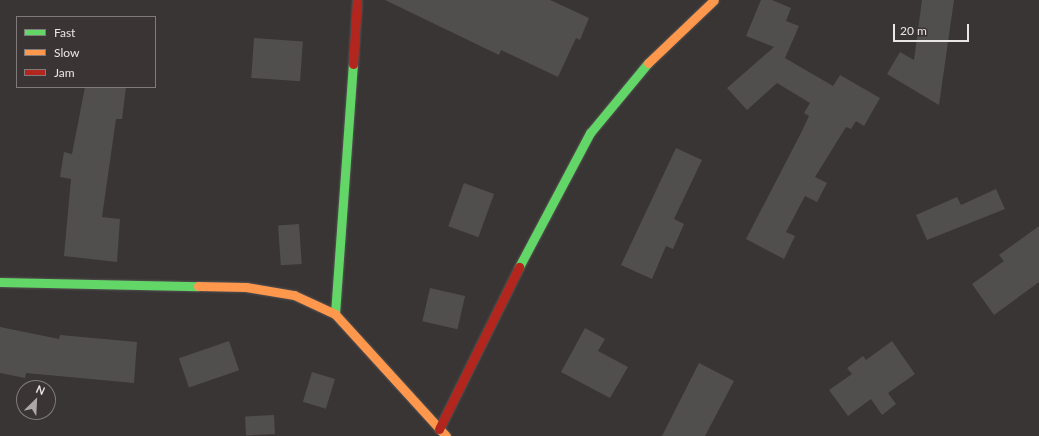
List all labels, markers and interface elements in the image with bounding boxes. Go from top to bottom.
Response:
legend [16,16,156,88]
scale bar [895,16,971,42]
text: 20 m [900,23,927,38]
text: Fast [54,25,75,40]
text: Slow [54,45,79,60]
text: Jam [54,65,75,80]
north arrow [16,380,56,420]
text: N [34,382,47,397]

